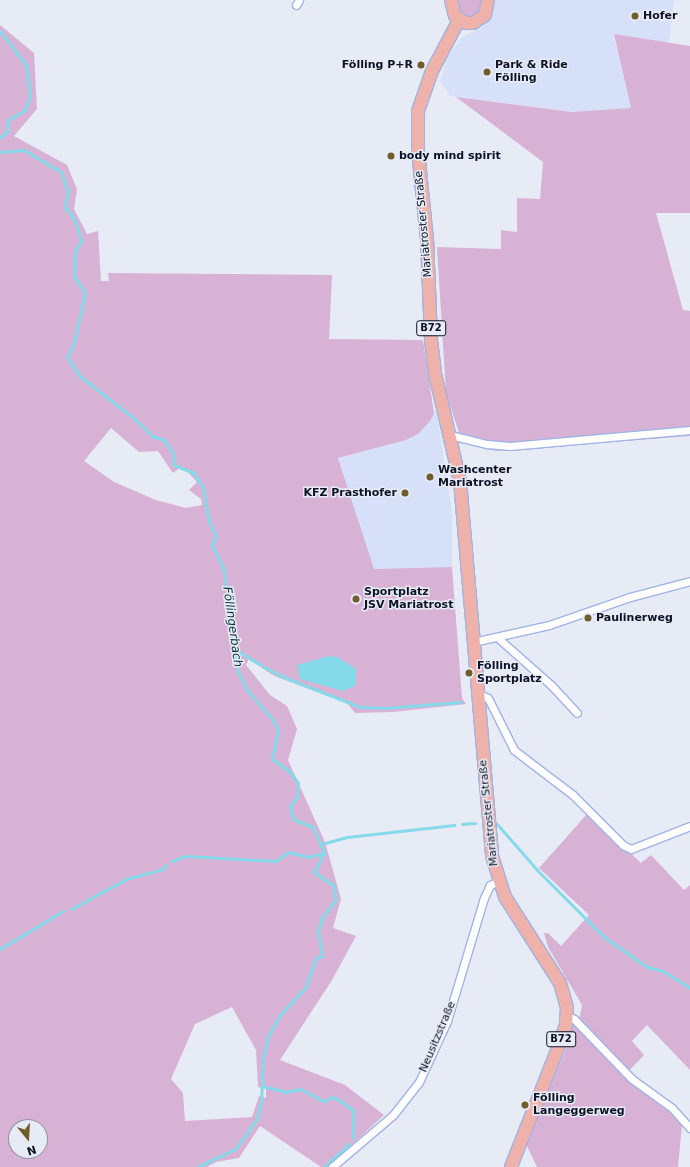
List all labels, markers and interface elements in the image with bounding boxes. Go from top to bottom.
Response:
place label: Hofer [643,9,677,23]
marker: Hofer [630,11,640,21]
place label: Fölling P+R [342,58,413,72]
place label: Park & Ride Fölling [495,59,568,85]
marker: Fölling P+R [416,60,426,70]
marker: Park & Ride Fölling [482,67,492,77]
place label: body mind spirit [399,149,501,163]
marker: body mind spirit [386,151,396,161]
street label: Mariatroster Straße [413,170,435,278]
road number: B72 [416,320,446,336]
place label: Washcenter Mariatrost [438,464,511,490]
marker: Washcenter Mariatrost [425,472,435,482]
place label: KFZ Prasthofer [303,486,397,500]
marker: KFZ Prasthofer [400,488,410,498]
water label: Föllingerbach [219,586,245,668]
place label: Sportplatz JSV Mariatrost [364,586,453,612]
marker: Sportplatz JSV Mariatrost [351,594,361,604]
place label: Paulinerweg [596,611,673,625]
marker: Paulinerweg [583,613,593,623]
place label: Fölling Sportplatz [477,660,542,686]
marker: Fölling Sportplatz [464,668,474,678]
street label: Mariatroster Straße [477,759,501,867]
street label: Neusitzstraße [417,1000,459,1074]
road number: B72 [546,1031,576,1047]
place label: Fölling Langeggerweg [533,1092,625,1118]
marker: Fölling Langeggerweg [520,1100,530,1110]
north arrow [8,1119,48,1159]
text: N [25,1142,38,1158]

